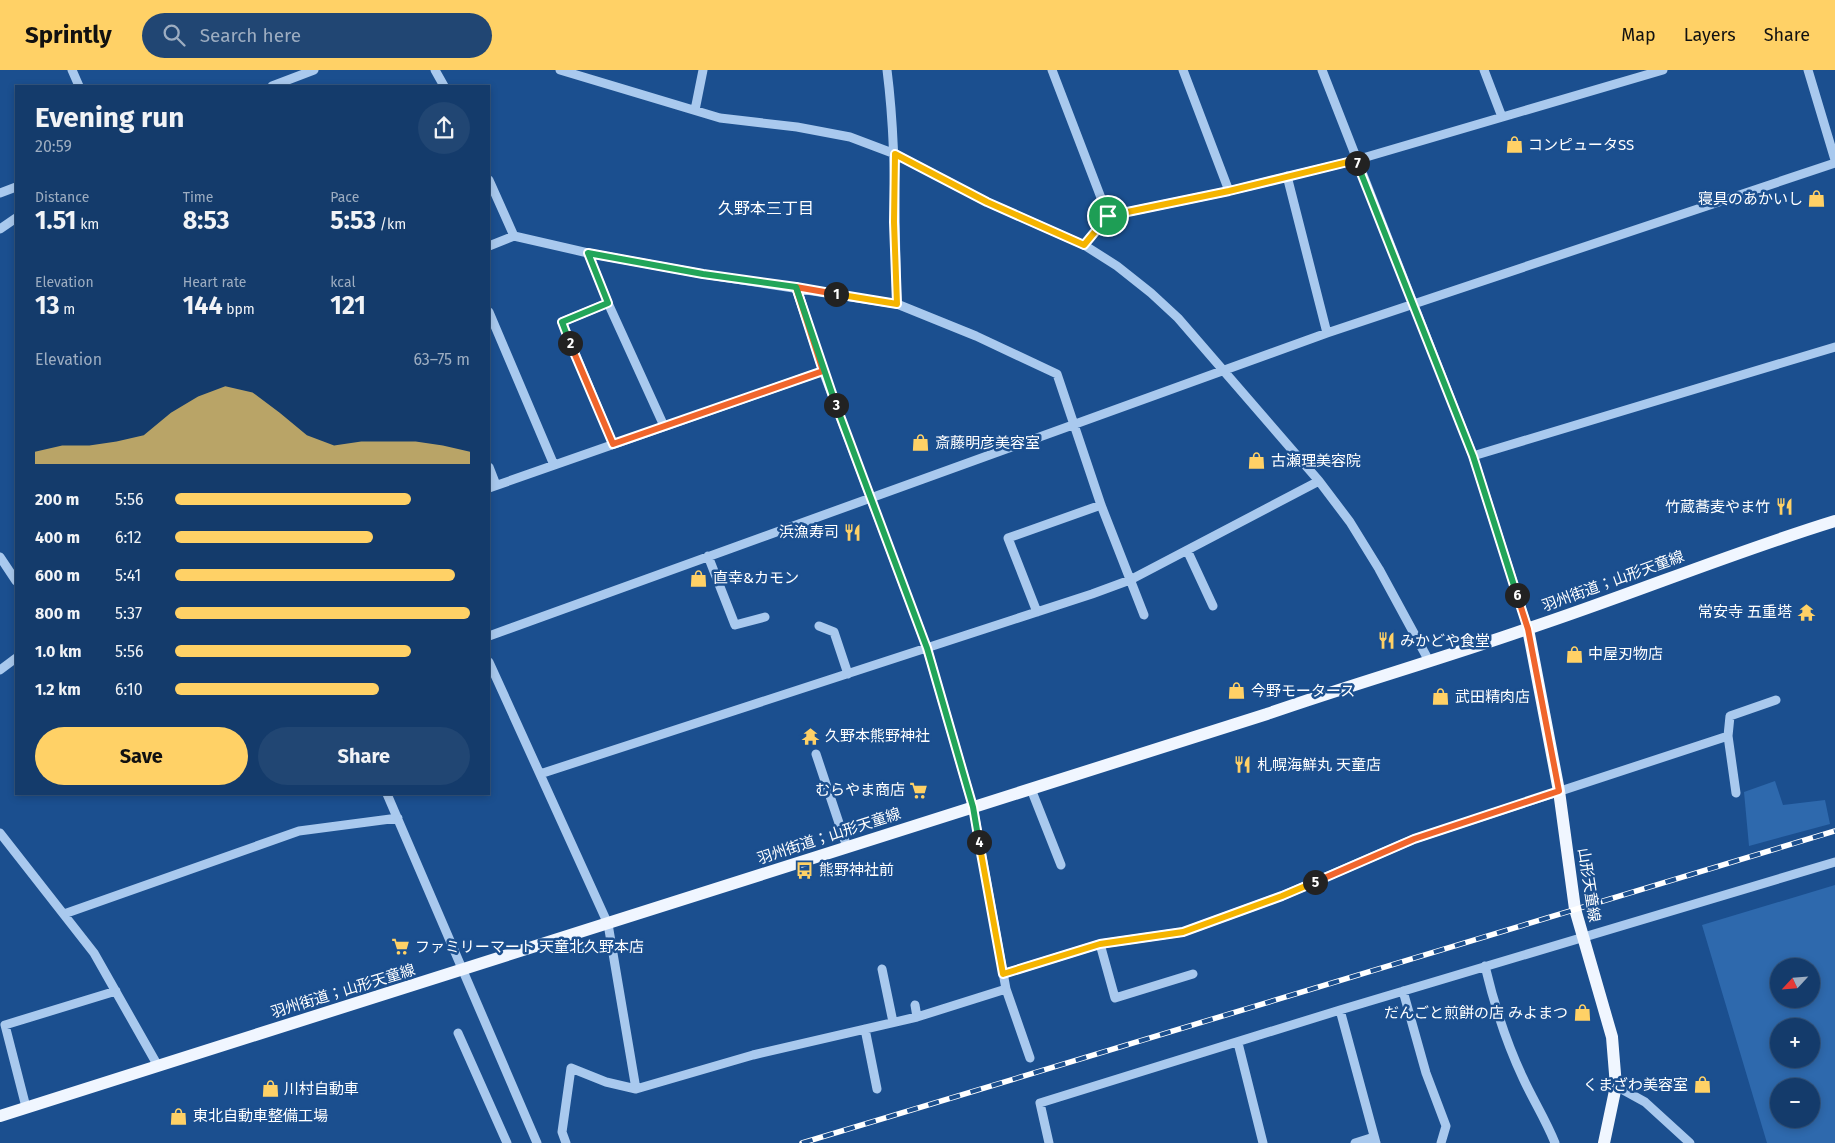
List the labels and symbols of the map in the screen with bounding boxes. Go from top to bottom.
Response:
shop icon: コンピュータSS [1504,135,1524,155]
place label: コンピュータSS [1528,136,1634,154]
pin: 7 [1344,150,1370,176]
shop icon: 寝具のあかいし [1807,189,1827,209]
place label: 寝具のあかいし [1698,190,1803,208]
pin [1087,195,1129,237]
district label: 久野本三丁目 [718,199,814,218]
pin: 1 [824,282,848,306]
pin: 2 [558,330,582,356]
pin: 3 [824,392,848,418]
shop icon: 斎藤明彦美容室 [911,433,931,453]
place label: 斎藤明彦美容室 [935,434,1040,452]
shop icon: 古瀬理美容院 [1247,451,1267,471]
place label: 古瀬理美容院 [1271,452,1361,470]
restaurant icon: 竹蔵蕎麦やま竹 [1774,497,1794,517]
place label: 竹蔵蕎麦やま竹 [1665,498,1770,516]
restaurant icon: 浜漁寿司 [843,522,863,542]
place label: 浜漁寿司 [779,523,839,541]
street label: 羽州街道；山形天童線 [1539,547,1687,615]
shop icon: 直幸&カモン [689,568,709,588]
place label: 直幸&カモン [713,569,799,587]
pin: 6 [1504,582,1530,608]
temple icon: 常安寺 五重塔 [1796,602,1816,622]
place label: 常安寺 五重塔 [1698,603,1792,621]
restaurant icon: みかどや食堂 [1376,631,1396,651]
place label: みかどや食堂 [1400,632,1490,650]
shop icon: 中屋刃物店 [1564,644,1584,664]
place label: 中屋刃物店 [1588,645,1663,663]
shop icon: 今野モータース [1227,681,1247,701]
place label: 今野モータース [1251,682,1355,700]
shop icon: 武田精肉店 [1431,687,1451,707]
place label: 武田精肉店 [1455,688,1530,706]
temple icon: 久野本熊野神社 [801,726,821,746]
place label: 久野本熊野神社 [825,727,930,745]
restaurant icon: 札幌海鮮丸 天童店 [1233,755,1253,775]
place label: 札幌海鮮丸 天童店 [1257,756,1381,774]
supermarket icon: むらやま商店 [909,780,929,800]
place label: むらやま商店 [815,781,905,799]
street label: 羽州街道；山形天童線 [755,804,903,868]
pin: 4 [966,830,992,854]
street label: 山形天童線 [1574,847,1604,923]
bus stop icon: 熊野神社前 [795,860,815,880]
place label: 熊野神社前 [819,861,894,879]
pin: 5 [1302,870,1328,894]
supermarket icon: ファミリーマート 天童北久野本店 [391,937,411,957]
place label: ファミリーマート 天童北久野本店 [415,938,644,956]
north arrow [1770,958,1820,1008]
street label: 羽州街道；山形天童線 [269,960,417,1022]
shop icon: だんごと煎餅の店 みよまつ [1572,1003,1592,1023]
place label: だんごと煎餅の店 みよまつ [1384,1004,1568,1022]
shop icon: くまざわ美容室 [1692,1075,1712,1095]
place label: くまざわ美容室 [1583,1076,1688,1094]
shop icon: 川村自動車 [260,1079,280,1099]
place label: 川村自動車 [284,1080,359,1098]
shop icon: 東北自動車整備工場 [169,1106,189,1126]
place label: 東北自動車整備工場 [193,1107,328,1125]

